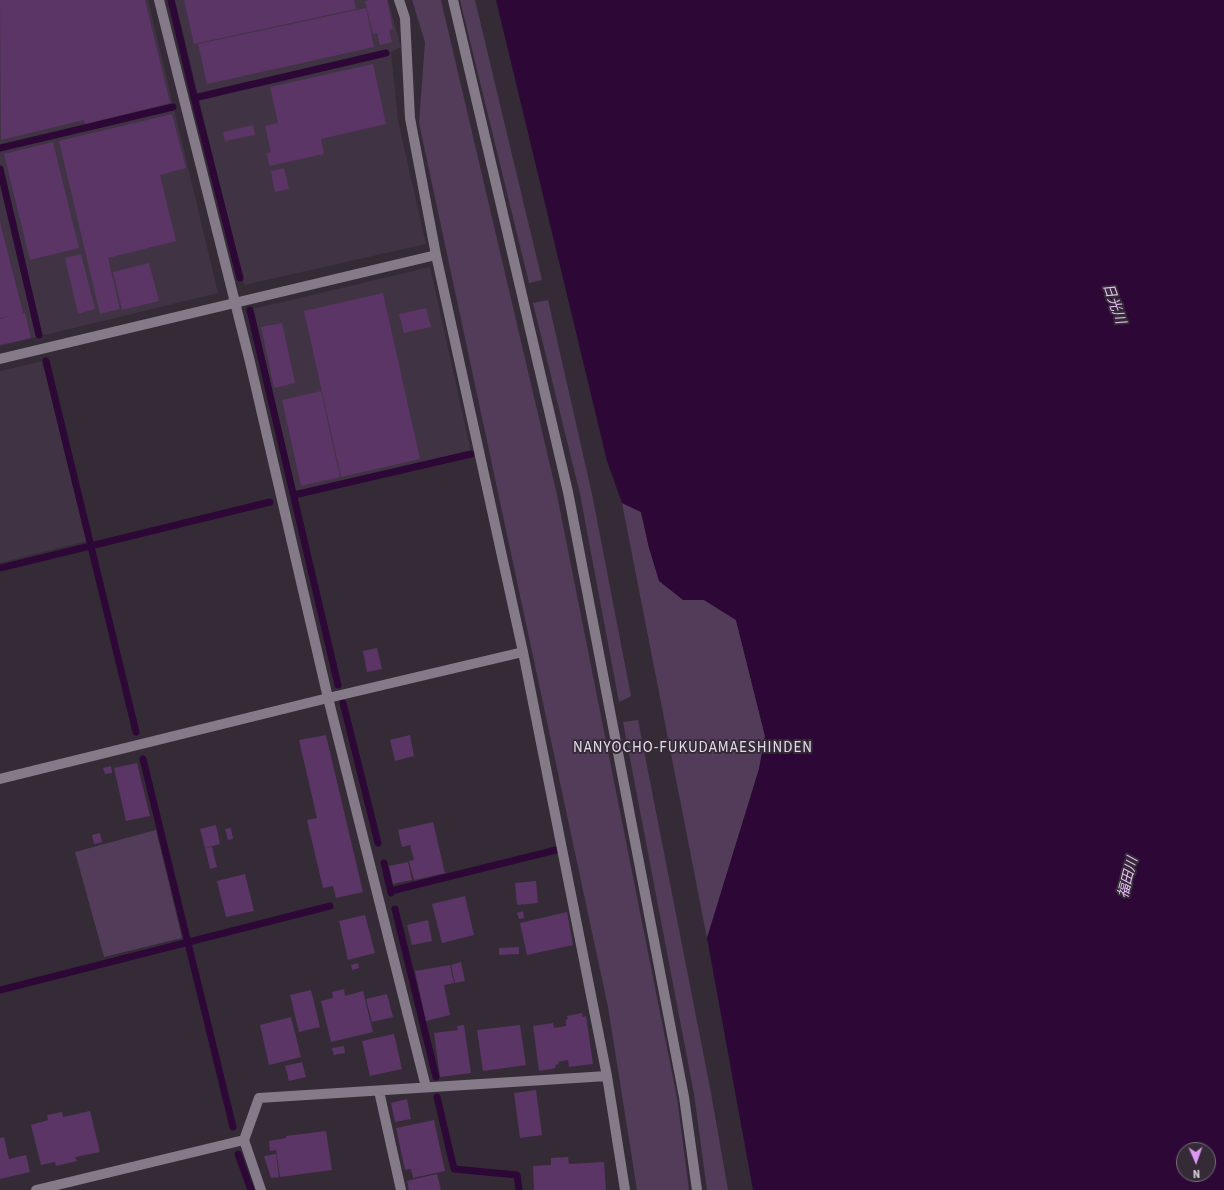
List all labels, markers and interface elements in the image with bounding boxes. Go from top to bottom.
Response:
water label: 日光川 [1098,281,1128,327]
district label: NANYOCHO-FUKUDAMAESHINDEN [573,740,813,758]
water label: 福田川 [1116,856,1142,900]
north arrow [1176,1142,1216,1182]
text: N [1192,1166,1200,1181]

